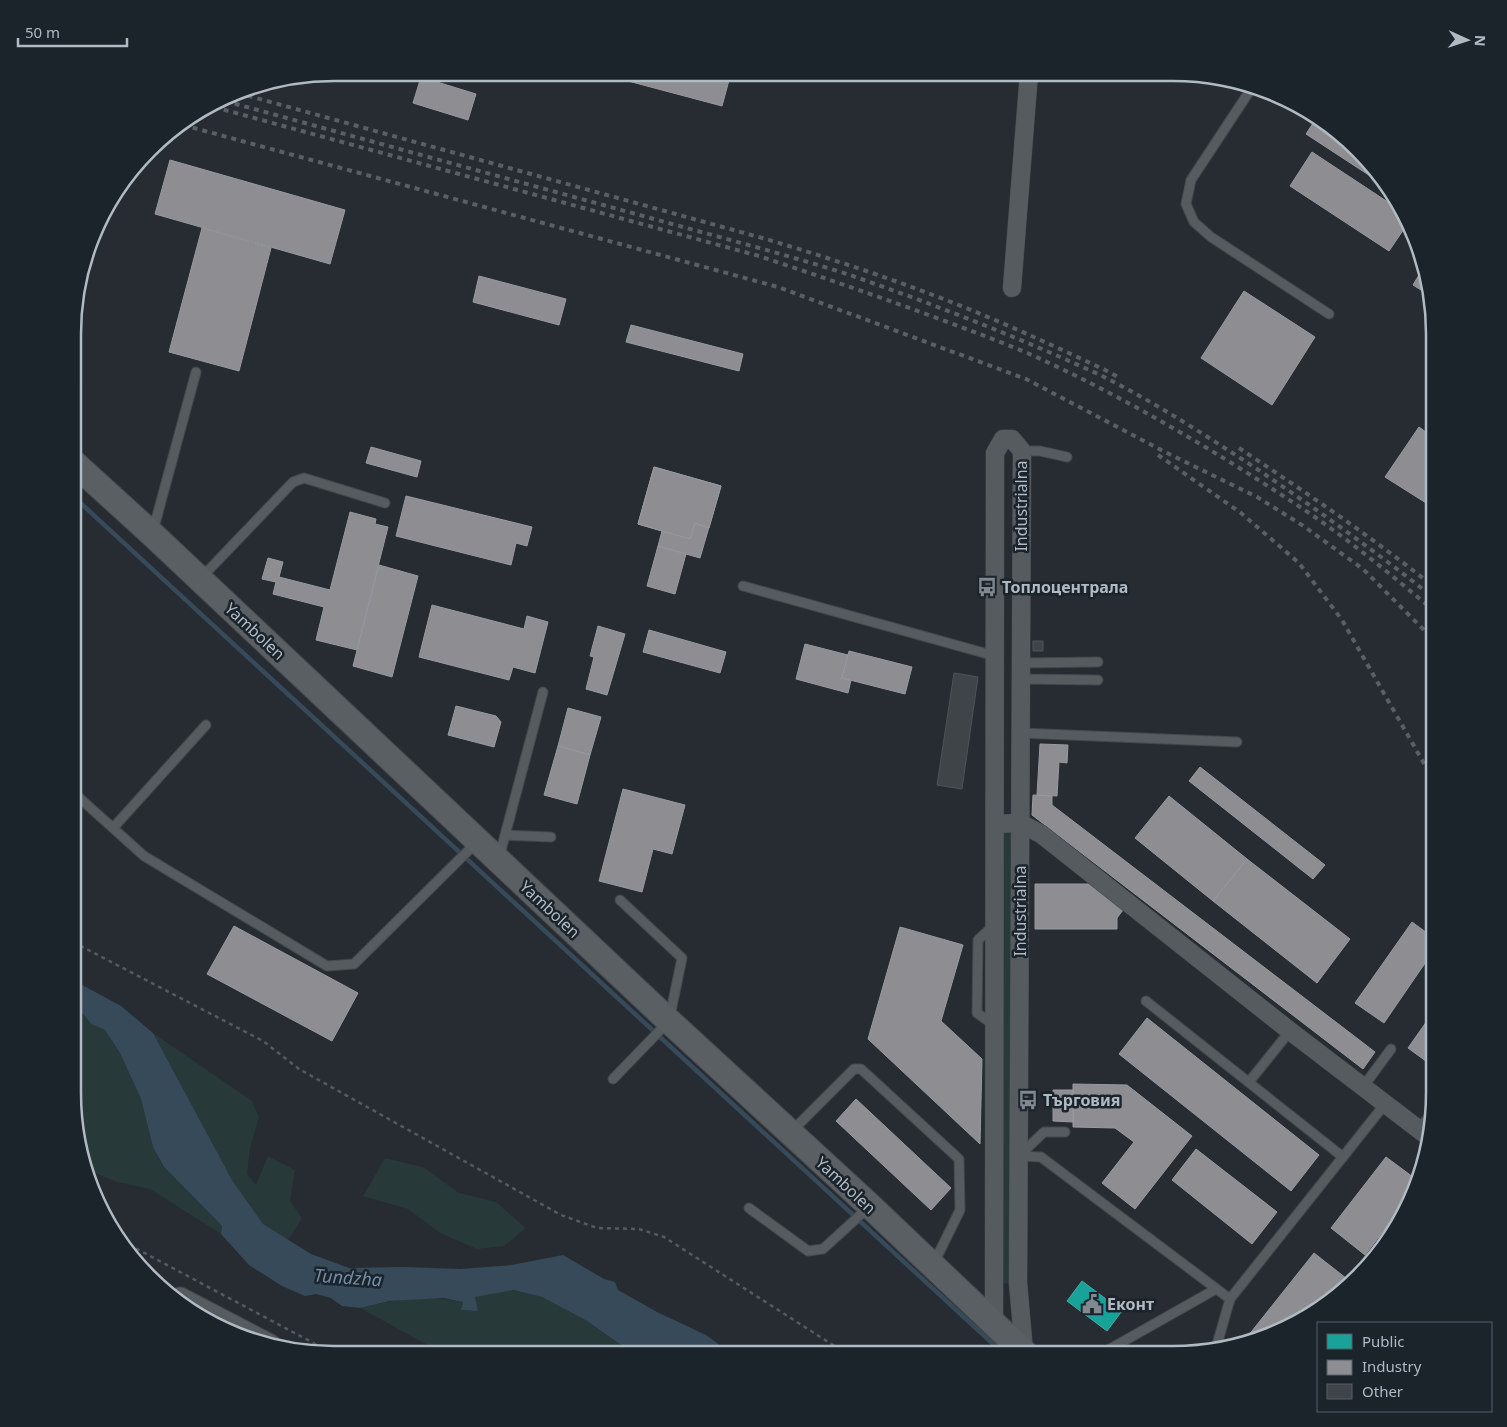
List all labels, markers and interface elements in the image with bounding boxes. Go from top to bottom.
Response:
scale bar [18,15,126,47]
north arrow [1442,15,1492,65]
text: 50 m [25,22,60,42]
text: N [1471,35,1490,47]
street label: Industrialna [1010,460,1032,552]
bus stop icon: Топлоцентрала [976,576,998,598]
place label: Топлоцентрала [1002,576,1128,598]
street label: Yambolen [220,597,290,665]
street label: Industrialna [1009,865,1031,957]
street label: Yambolen [515,875,585,943]
bus stop icon: Търговия [1017,1089,1039,1111]
place label: Търговия [1043,1089,1120,1111]
street label: Yambolen [811,1151,881,1219]
water label: Tundzha [313,1263,383,1291]
public building icon: Еконт [1081,1293,1103,1315]
place label: Еконт [1107,1293,1154,1315]
legend [1317,1322,1492,1412]
text: Public [1362,1331,1405,1351]
text: Industry [1362,1356,1422,1376]
text: Other [1362,1381,1403,1401]

